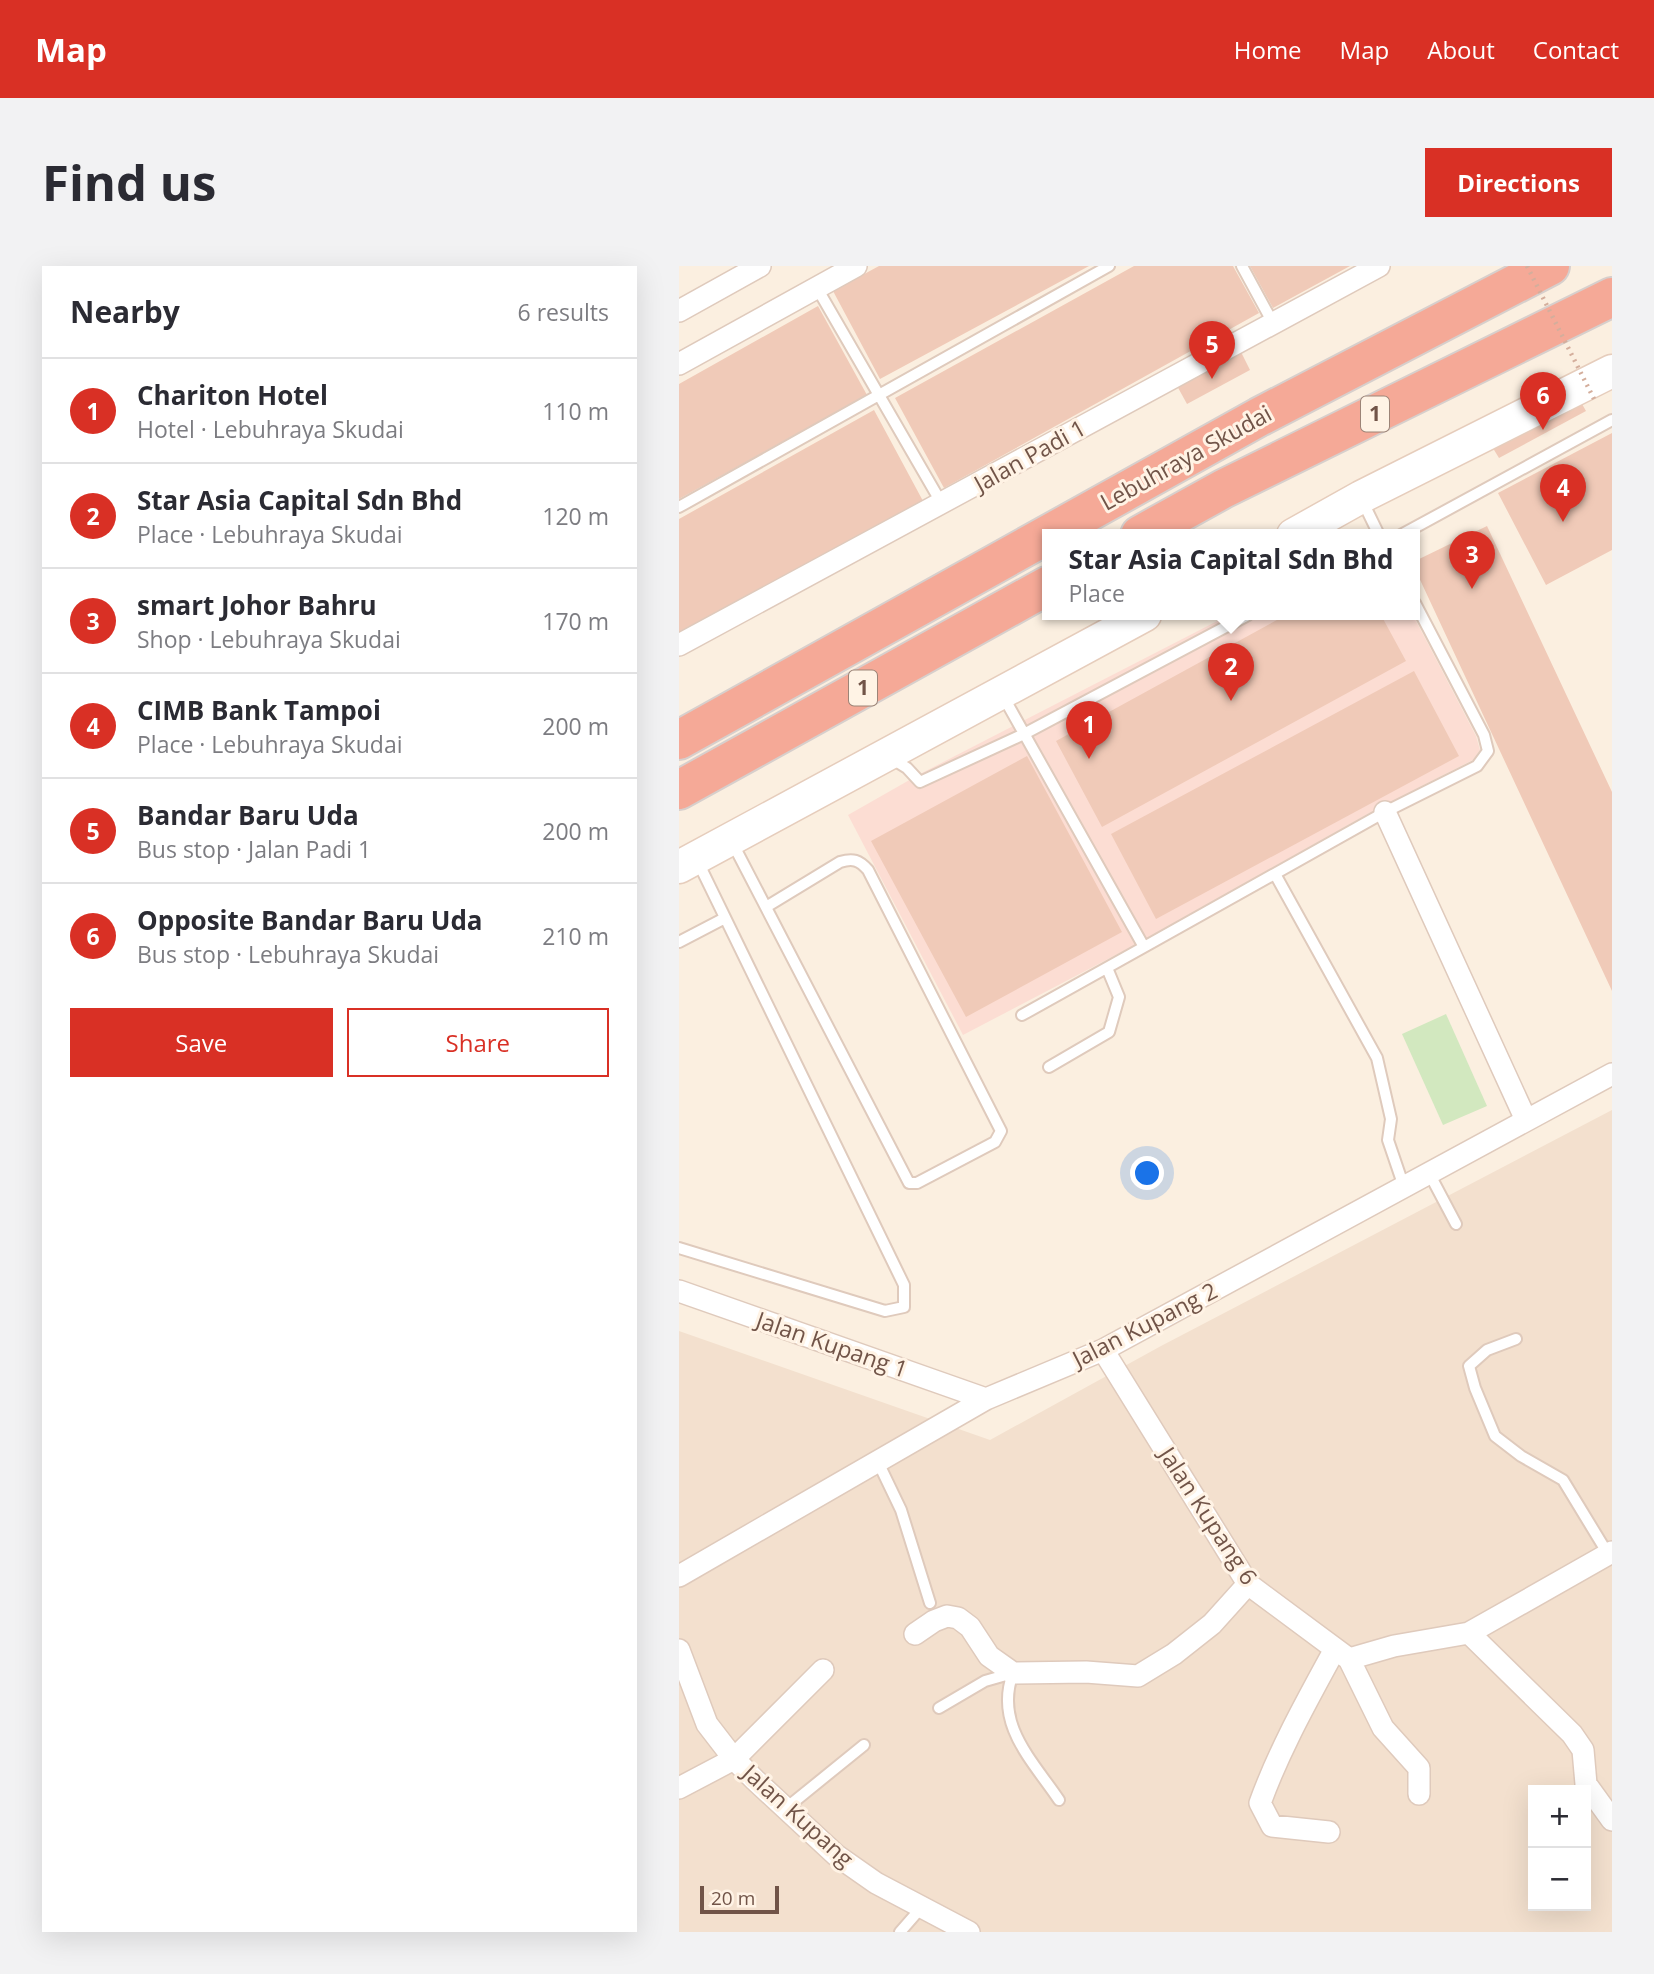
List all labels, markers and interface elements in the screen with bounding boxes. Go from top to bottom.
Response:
text: Map [35,27,107,72]
text: Home [1234,33,1302,66]
text: Map [1340,33,1389,66]
text: About [1427,33,1495,66]
text: Contact [1533,33,1619,66]
button: Directions [1425,148,1612,217]
text: Find us [42,149,216,215]
text: Nearby [70,291,180,332]
text: 6 results [518,296,609,328]
pin: 5 [1189,321,1235,379]
pin: 6 [1520,372,1566,430]
text: Chariton Hotel [137,377,328,413]
text: 1 [86,395,100,427]
text: 110 m [542,395,609,427]
road number: 1 [1361,396,1389,432]
street label: Lebuhraya Skudai [1094,397,1277,517]
street label: Jalan Padi 1 [966,411,1091,500]
text: Hotel · Lebuhraya Skudai [137,413,404,445]
pin: 4 [1540,464,1586,522]
text: Star Asia Capital Sdn Bhd [137,482,462,518]
text: 2 [86,500,100,532]
text: 120 m [542,500,609,532]
text: Place · Lebuhraya Skudai [137,518,402,550]
popup [1042,529,1420,620]
pin: 3 [1449,531,1495,589]
text: Star Asia Capital Sdn Bhd [1068,541,1394,577]
text: Place [1068,577,1125,609]
text: smart Johor Bahru [137,587,377,623]
text: 3 [86,605,100,637]
text: 170 m [542,605,609,637]
text: Shop · Lebuhraya Skudai [137,623,401,655]
pin: 2 [1208,643,1254,701]
road number: 1 [849,670,877,706]
text: CIMB Bank Tampoi [137,692,381,728]
pin: 1 [1066,701,1112,759]
text: 4 [86,710,100,742]
text: 200 m [542,710,609,742]
text: Place · Lebuhraya Skudai [137,728,402,760]
text: Bandar Baru Uda [137,797,359,833]
text: 5 [86,815,100,847]
text: 200 m [542,815,609,847]
text: Bus stop · Jalan Padi 1 [137,833,371,865]
text: Opposite Bandar Baru Uda [137,902,483,938]
text: 6 [86,920,100,952]
text: 210 m [542,920,609,952]
text: Bus stop · Lebuhraya Skudai [137,938,439,970]
button: Save [70,1008,333,1077]
button: Share [347,1008,609,1077]
your location [1130,1156,1164,1190]
street label: Jalan Kupang 2 [1065,1274,1222,1375]
street label: Jalan Kupang 1 [750,1302,912,1385]
street label: Jalan Kupang 6 [1151,1439,1265,1591]
street label: Jalan Kupang [735,1755,861,1874]
map controls [1528,1785,1591,1911]
button: + [1528,1785,1591,1848]
button: − [1528,1848,1591,1911]
scale bar [700,1883,779,1915]
text: 20 m [711,1885,755,1911]

